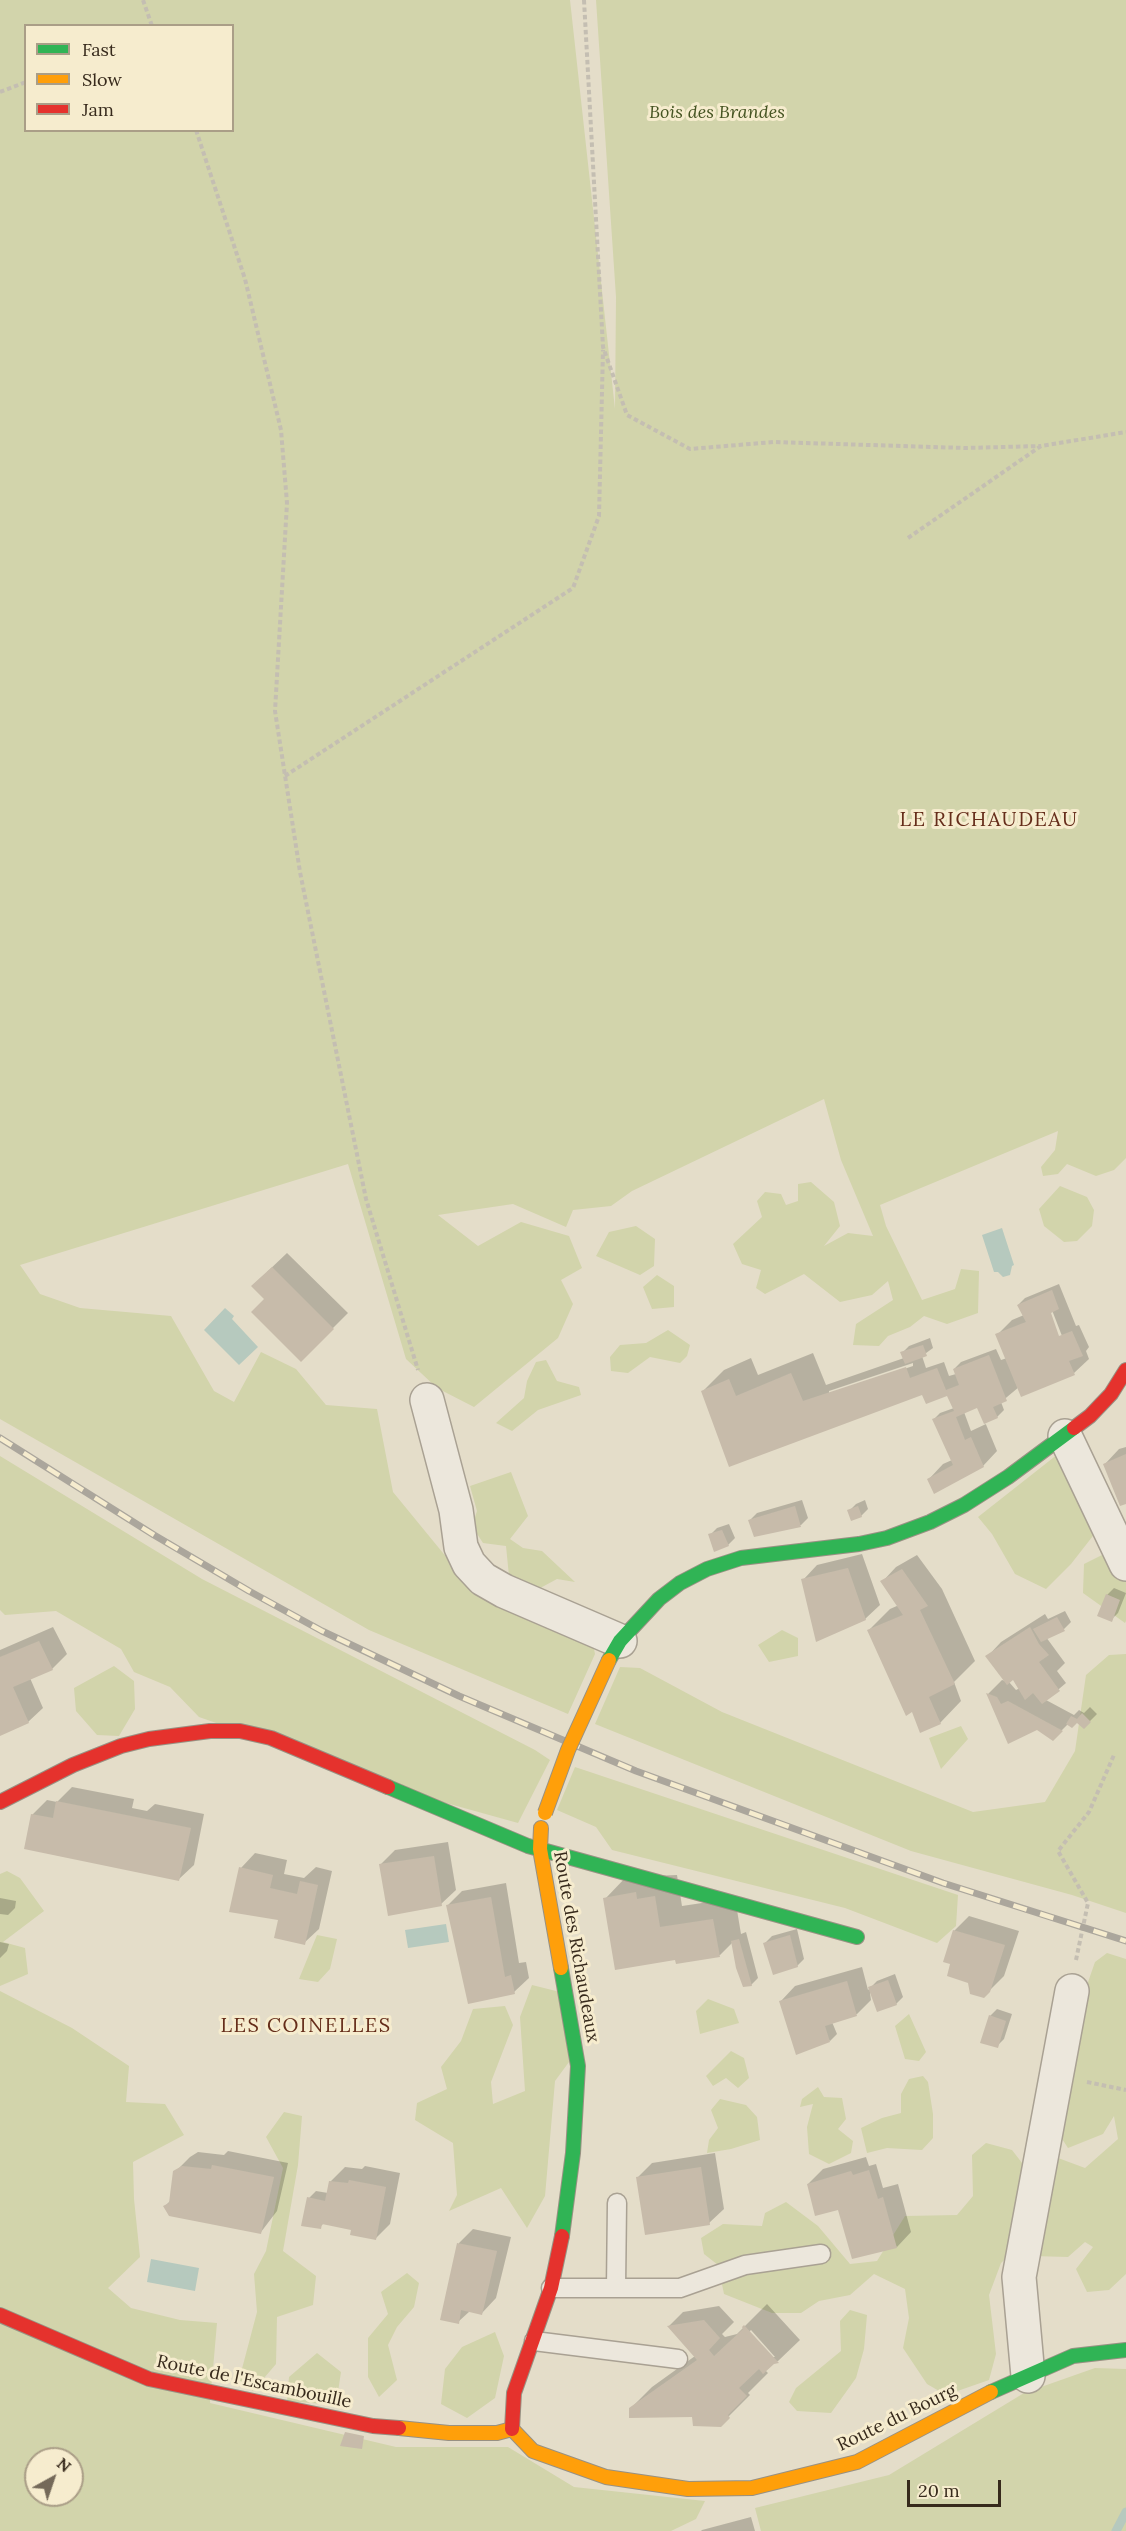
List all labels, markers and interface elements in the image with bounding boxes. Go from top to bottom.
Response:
legend [24,24,234,132]
text: Fast [82,38,116,61]
text: Slow [82,68,122,91]
text: Jam [82,98,114,121]
park label: Bois des Brandes [649,102,785,124]
district label: LE RICHAUDEAU [900,808,1078,832]
street label: Route des Richaudeaux [549,1850,603,2044]
district label: LES COINELLES [220,2014,392,2038]
street label: Route de l'Escambouille [155,2351,353,2413]
street label: Route du Bourg [834,2380,960,2456]
north arrow [24,2447,84,2507]
text: N [53,2453,75,2476]
scale bar [910,2468,1004,2506]
text: 20 m [918,2479,960,2502]

